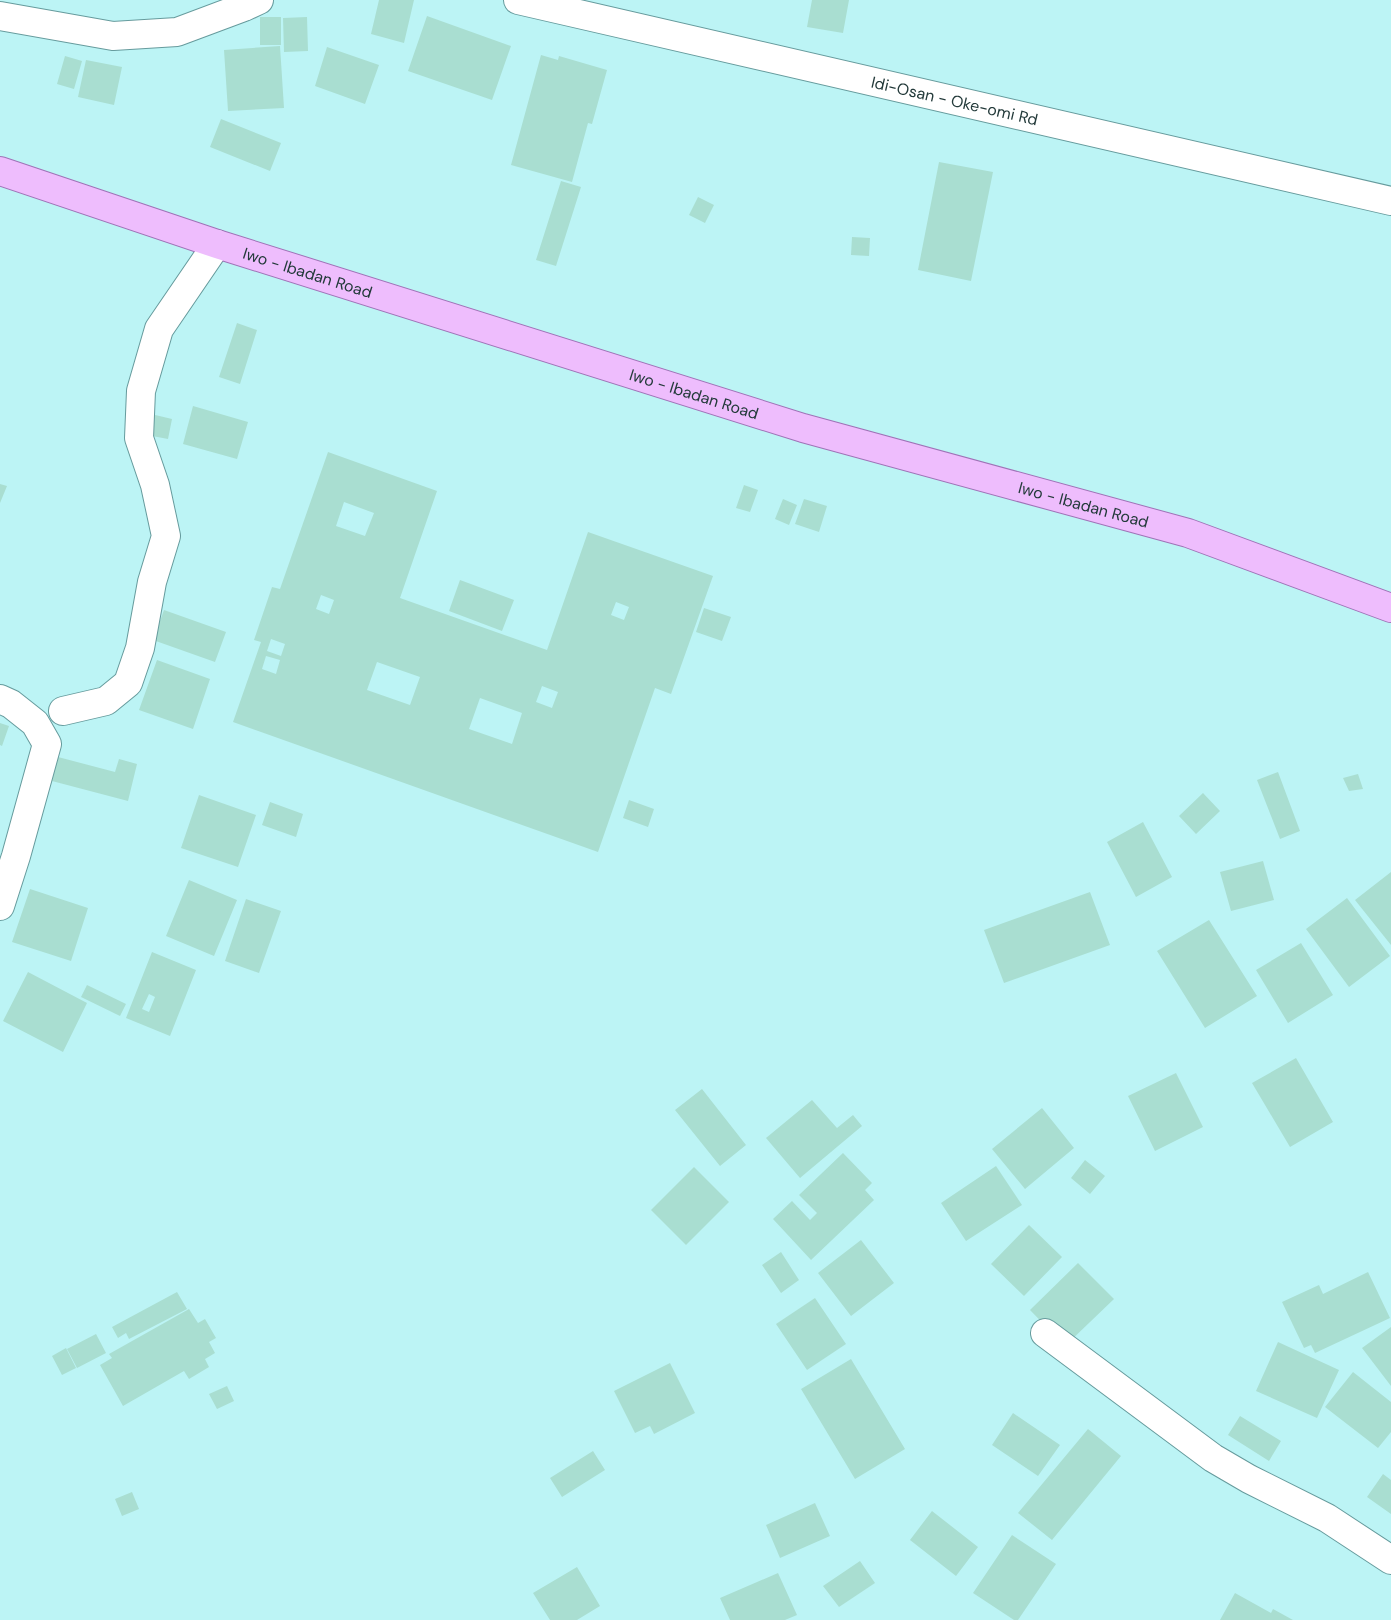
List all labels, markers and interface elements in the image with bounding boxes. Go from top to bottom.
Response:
street label: Idi-Osan - Oke-omi Rd [869,72,1040,130]
street label: Iwo - Ibadan Road [240,243,375,303]
street label: Iwo - Ibadan Road [627,364,761,424]
street label: Iwo - Ibadan Road [1016,477,1151,533]

